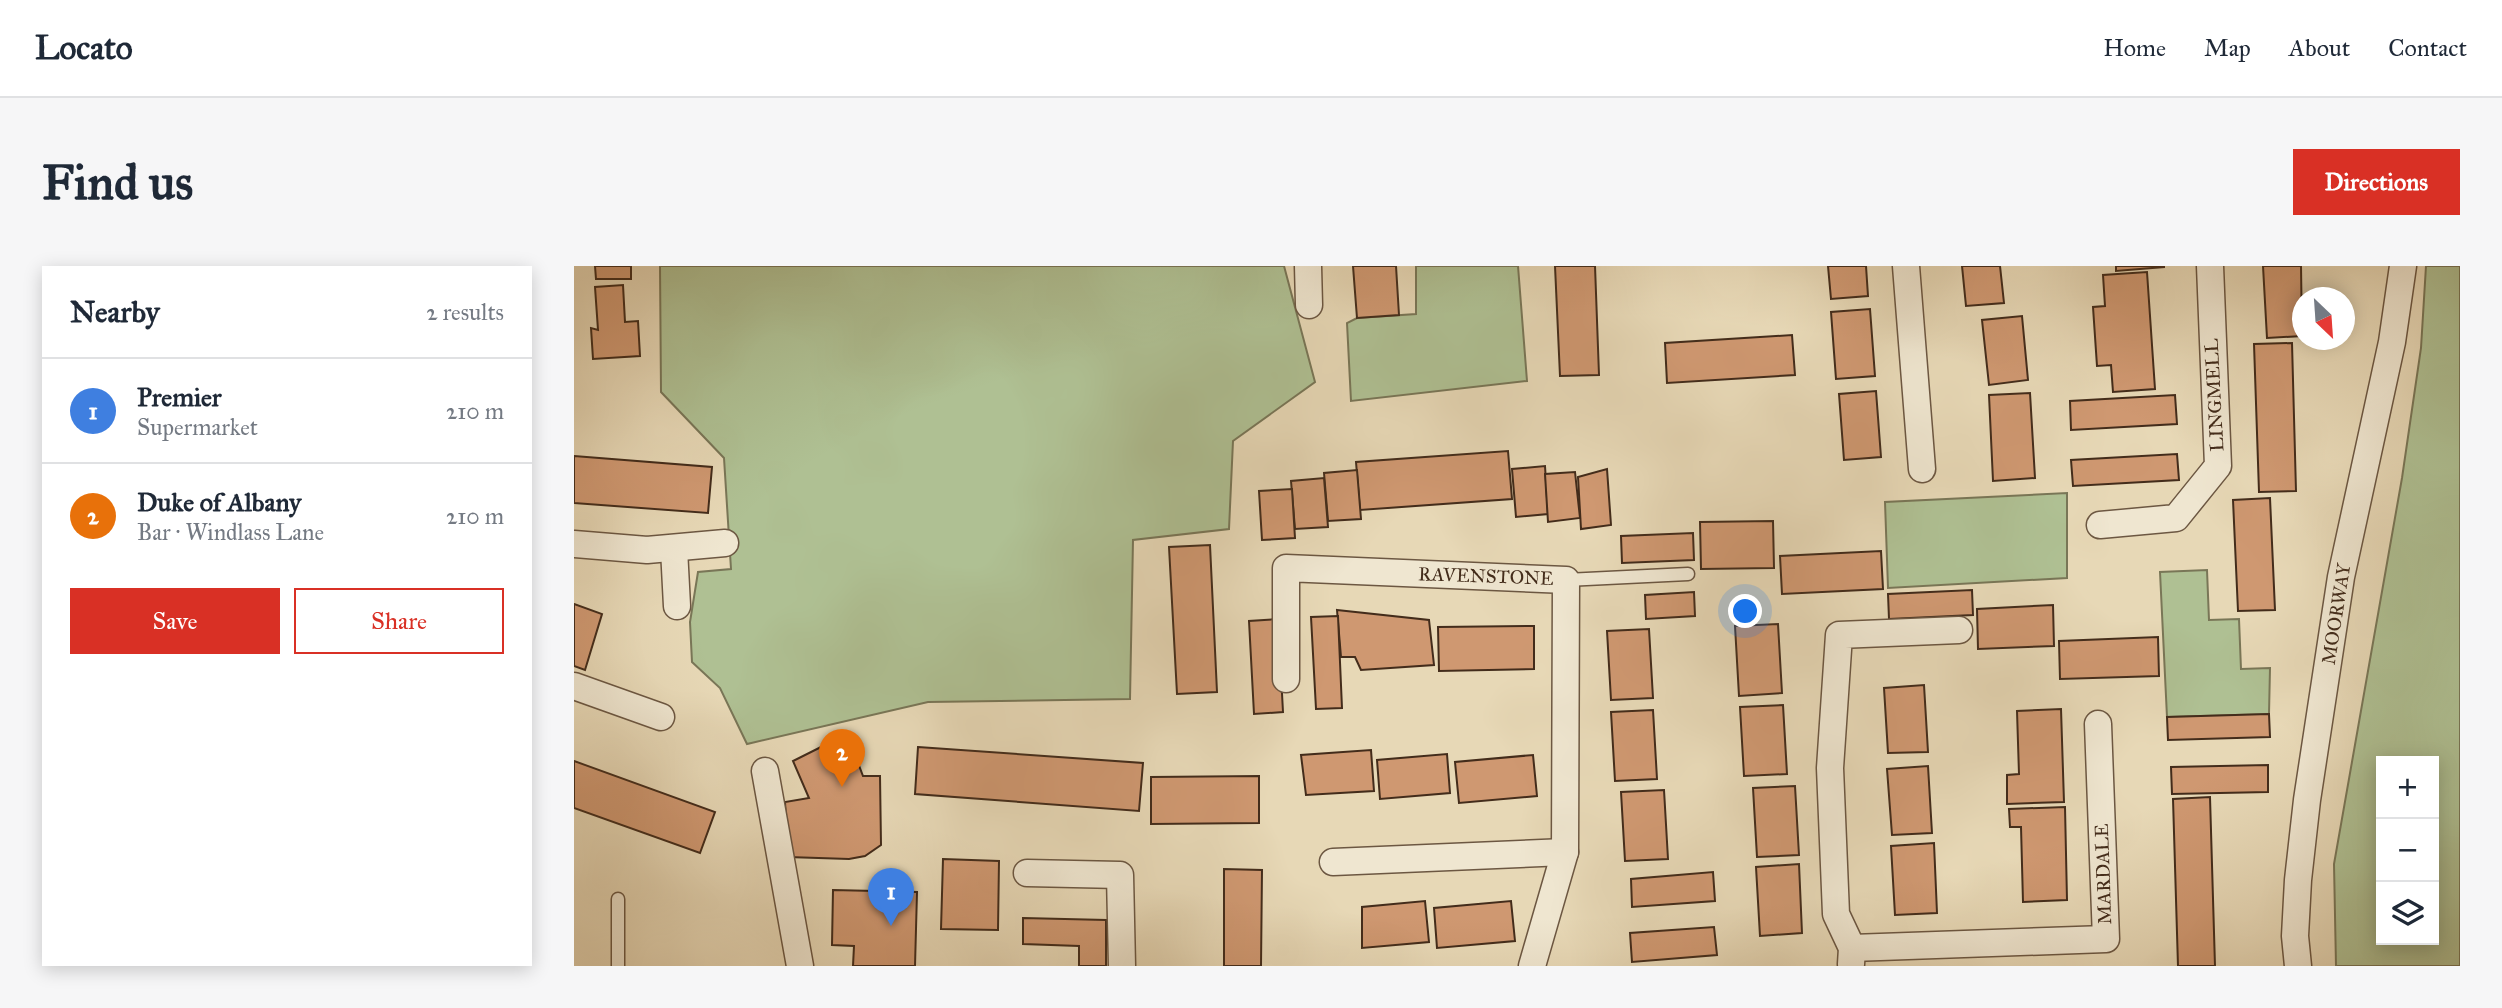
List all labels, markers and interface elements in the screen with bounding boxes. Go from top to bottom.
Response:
text: Locato [35,28,133,68]
text: Home [2103,33,2166,63]
text: Map [2204,33,2251,63]
text: About [2289,33,2350,63]
text: Contact [2388,33,2467,63]
button: Directions [2293,149,2460,215]
text: Find us [42,153,193,212]
north arrow [2292,287,2355,350]
text: Nearby [70,294,160,330]
text: 2 results [426,298,504,326]
street label: LINGMELL [2200,338,2228,452]
text: Premier [137,381,222,413]
text: 1 [88,397,98,425]
text: 210 m [446,397,504,425]
text: Supermarket [137,413,258,441]
text: Duke of Albany [137,486,301,518]
text: 2 [87,502,99,530]
text: 210 m [446,502,504,530]
text: Bar · Windlass Lane [137,518,324,546]
street label: MOORWAY [2317,561,2356,666]
street label: RAVENSTONE [1418,562,1554,590]
button: Save [70,588,280,654]
button: Share [294,588,504,654]
your location [1728,594,1762,628]
pin: 2 [819,729,865,787]
map controls [2376,756,2439,945]
button: + [2376,756,2439,819]
button: − [2376,819,2439,882]
street label: MARDALE [2090,823,2116,925]
pin: 1 [868,868,914,926]
button: layers [2376,882,2439,945]

